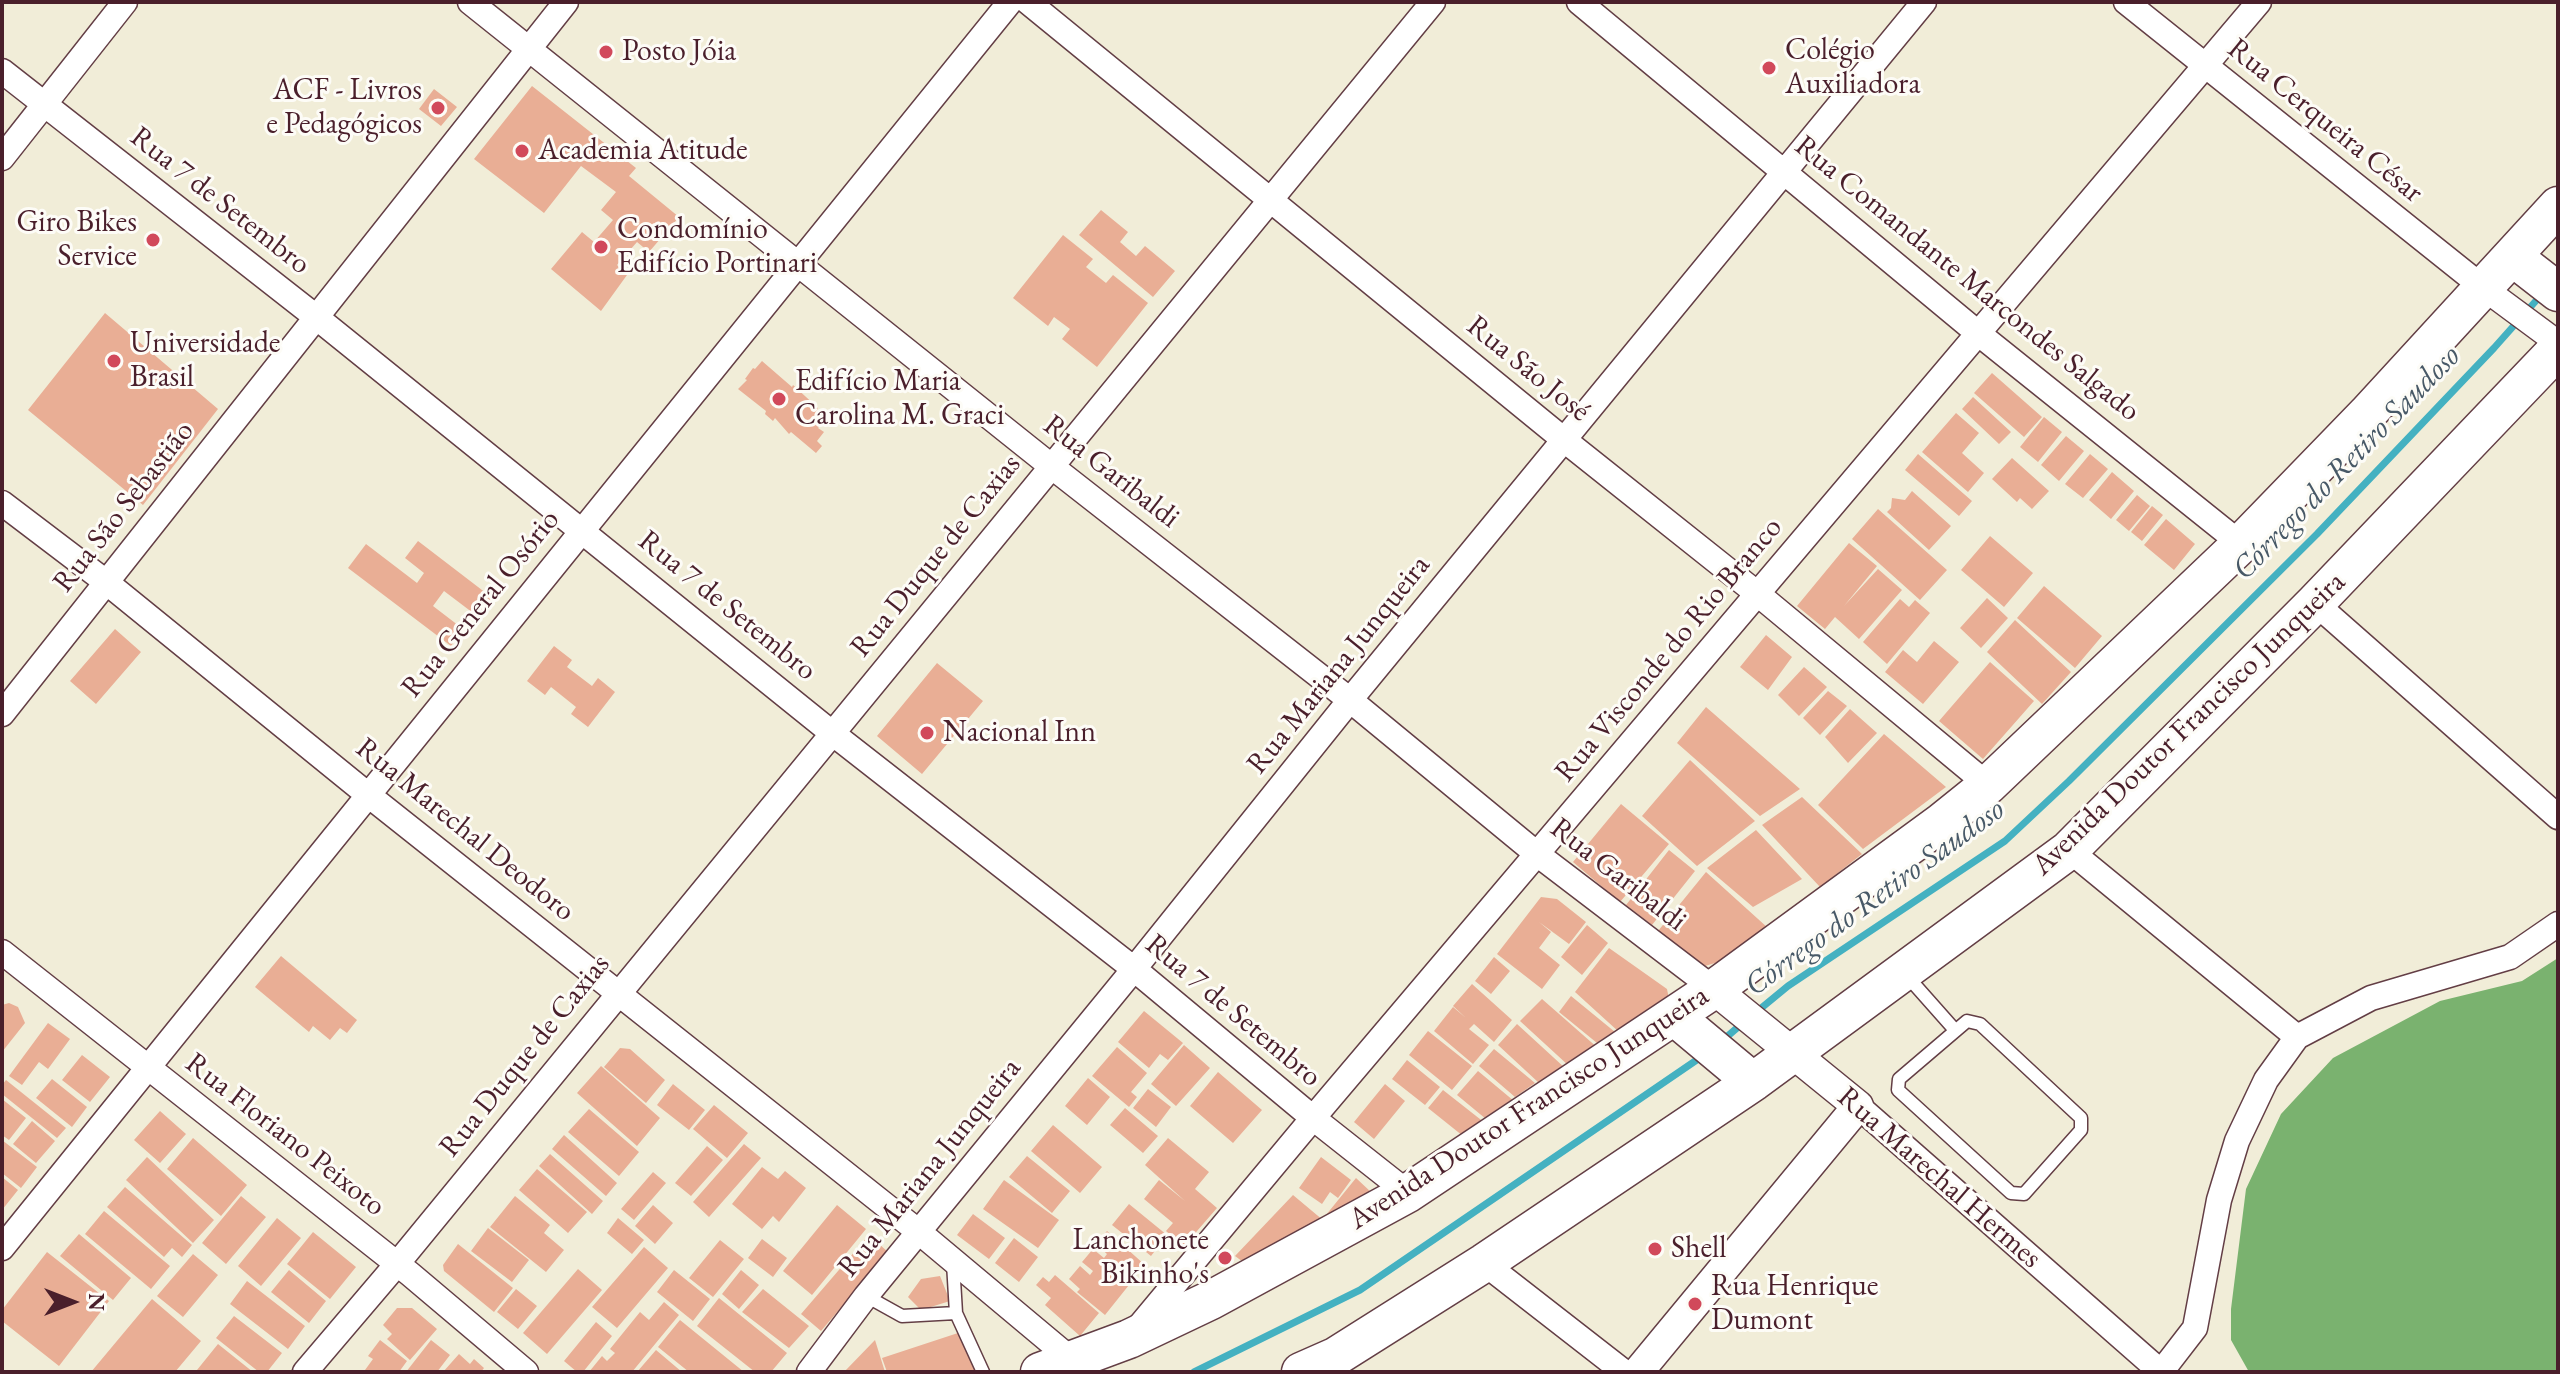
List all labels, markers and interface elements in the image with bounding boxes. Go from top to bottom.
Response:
street label: Rua Cerqueira César [2220,31,2430,211]
place label: Colégio Auxiliadora [1785,33,1920,104]
place label: Posto Jóia [622,34,736,70]
marker: Posto Jóia [597,43,615,61]
marker: Colégio Auxiliadora [1760,59,1778,77]
place label: ACF - Livros e Pedagógicos [266,73,422,144]
marker: ACF - Livros e Pedagógicos [429,99,447,117]
street label: Rua 7 de Setembro [123,119,317,283]
street label: Rua Comandante Marcondes Salgado [1787,128,2147,430]
place label: Academia Atitude [538,133,748,169]
marker: Academia Atitude [513,142,531,160]
place label: Giro Bikes Service [16,205,137,276]
place label: Condomínio Edifício Portinari [617,212,817,282]
marker: Giro Bikes Service [144,231,162,249]
marker: Condomínio Edifício Portinari [592,238,610,256]
street label: Rua São José [1459,308,1597,430]
place label: Universidade Brasil [130,326,281,396]
water label: Córrego do Retiro Saudoso [2225,338,2469,588]
marker: Universidade Brasil [105,352,123,370]
place label: Edifício Maria Carolina M. Graci [795,364,1004,434]
marker: Edifício Maria Carolina M. Graci [770,390,788,408]
street label: Rua Garibaldi [1036,408,1186,536]
street label: Rua São Sebastião [46,414,202,600]
street label: Rua Duque de Caxias [843,447,1029,665]
street label: Rua General Osório [394,503,568,705]
street label: Rua Visconde do Rio Branco [1548,510,1790,790]
street label: Rua 7 de Setembro [631,523,823,689]
street label: Rua Mariana Junqueira [1240,548,1438,782]
street label: Avenida Doutor Francisco Junqueira [2025,565,2353,883]
place label: Nacional Inn [943,715,1096,751]
marker: Nacional Inn [918,724,936,742]
street label: Rua Marechal Deodoro [348,731,582,929]
water label: Córrego do Retiro Saudoso [1738,791,2012,1005]
street label: Rua Garibaldi [1543,811,1693,939]
street label: Rua 7 de Setembro [1138,927,1328,1095]
street label: Rua Duque de Caxias [432,947,618,1165]
street label: Avenida Doutor Francisco Junqueira [1342,978,1716,1238]
street label: Rua Floriano Peixoto [178,1046,392,1224]
street label: Rua Mariana Junqueira [831,1051,1029,1285]
street label: Rua Marechal Hermes [1830,1080,2048,1276]
place label: Lanchonete Bikinho's [1073,1223,1209,1294]
place label: Shell [1671,1231,1726,1267]
marker: Shell [1646,1240,1664,1258]
marker: Lanchonete Bikinho's [1216,1249,1234,1267]
north arrow [32,1262,112,1342]
place label: Rua Henrique Dumont [1711,1269,1879,1340]
text: N [82,1293,111,1311]
marker: Rua Henrique Dumont [1686,1295,1704,1313]

